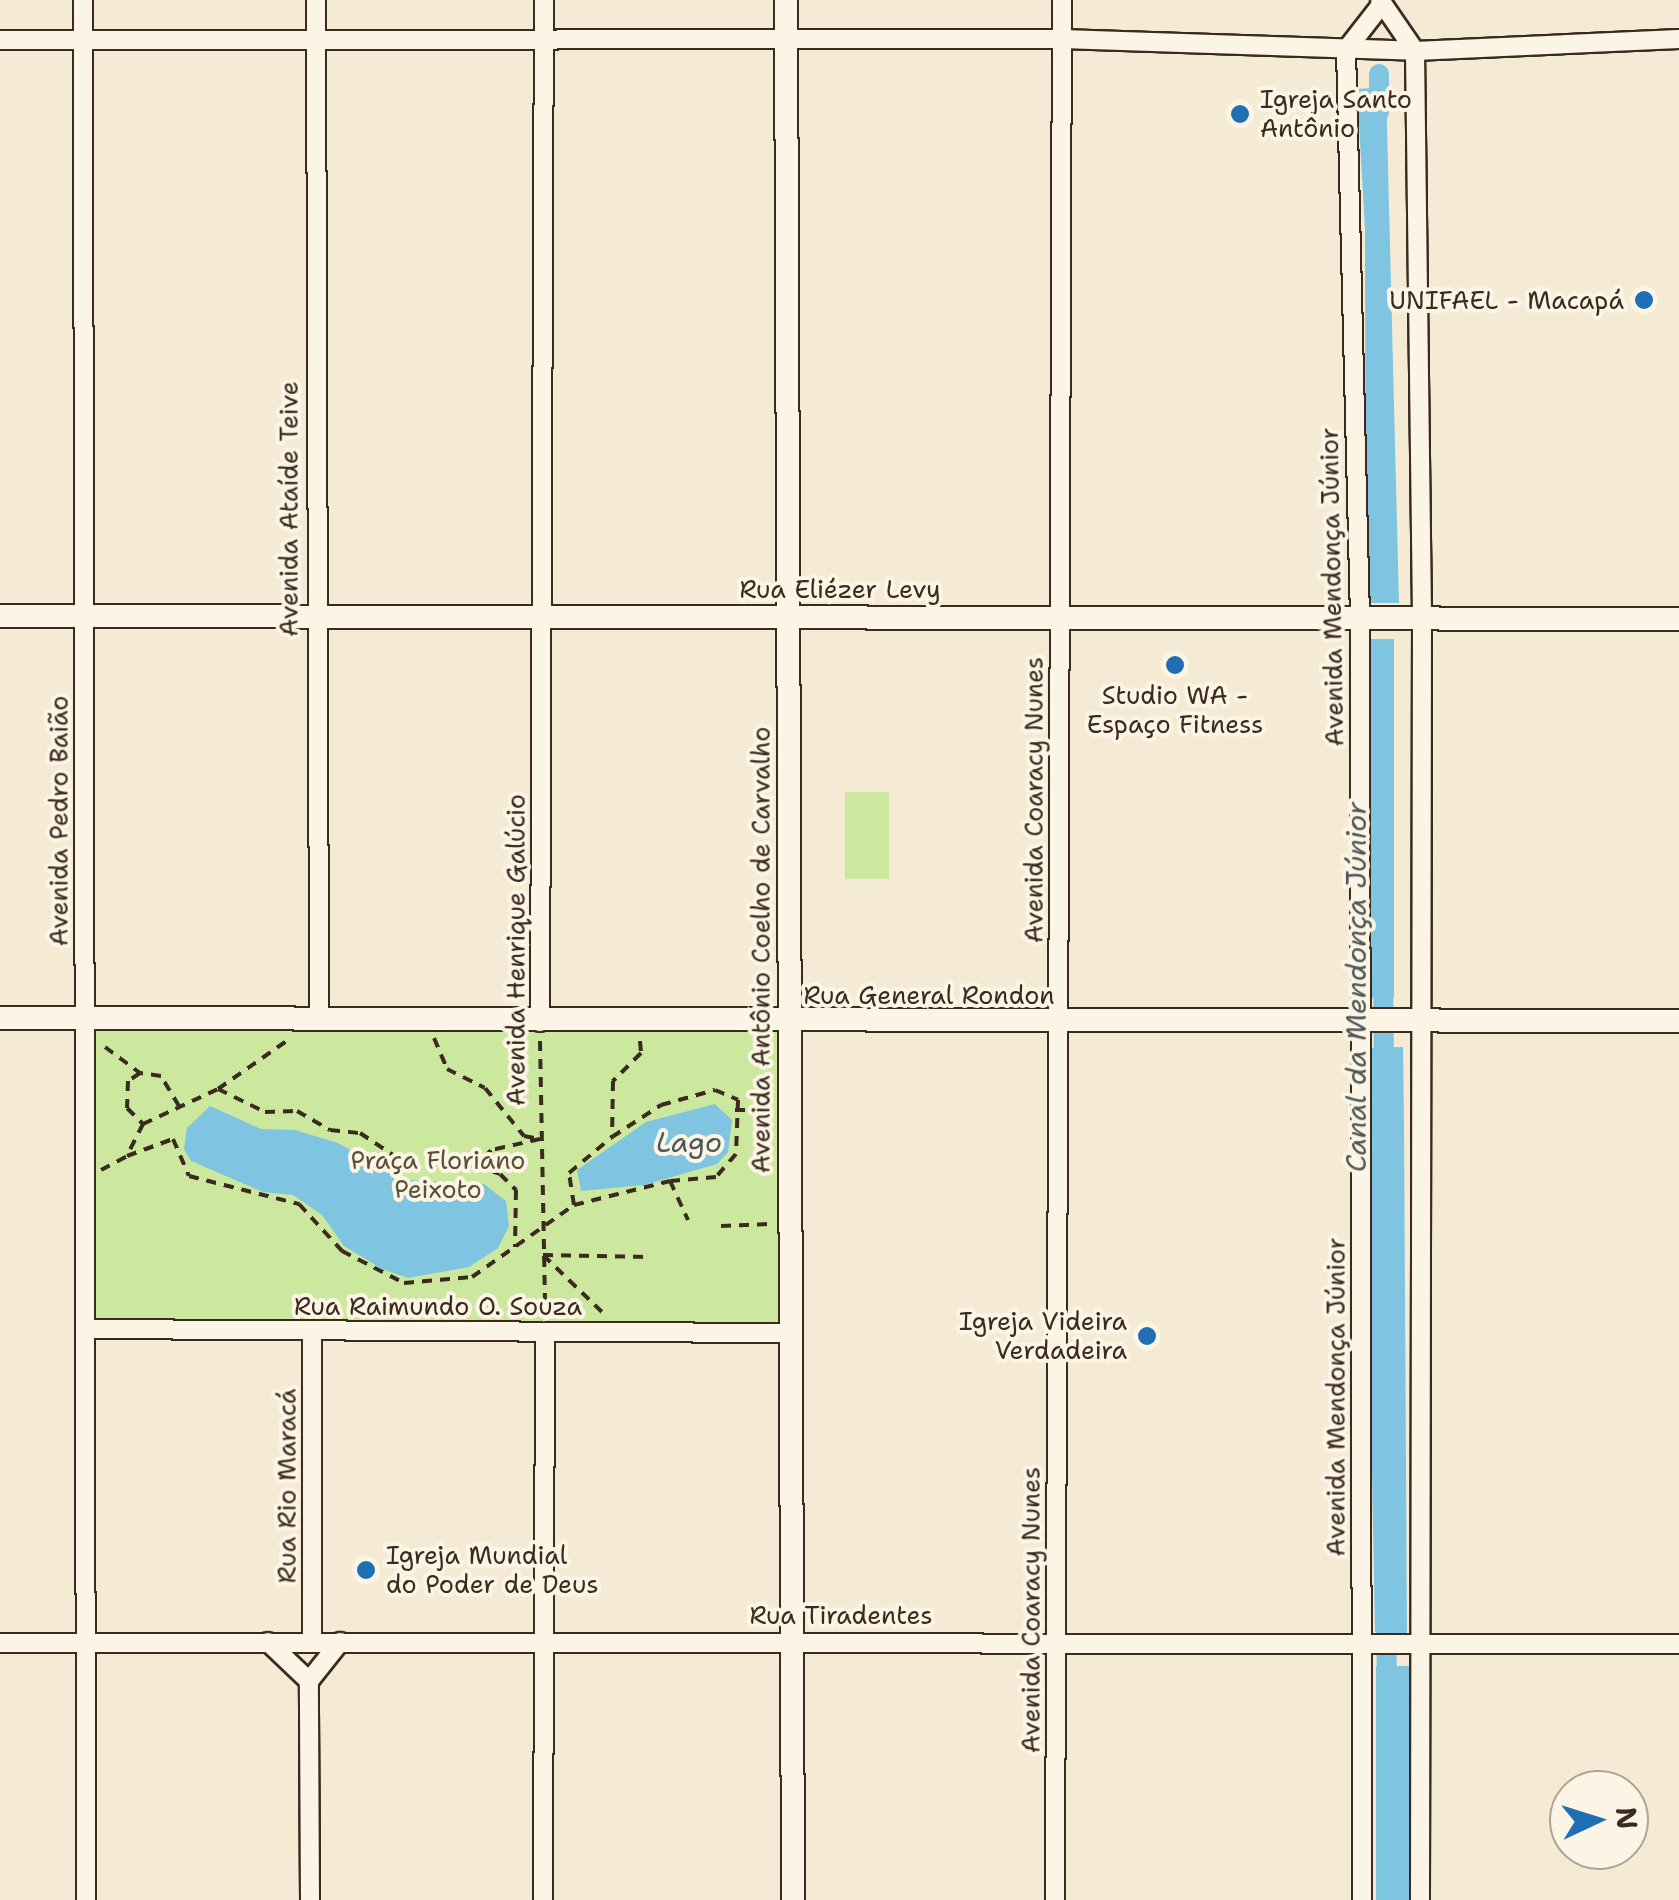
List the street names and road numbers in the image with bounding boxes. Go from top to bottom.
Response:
street label: Avenida Ataíde Teive [274,381,304,637]
street label: Avenida Mendonça Júnior [1314,427,1350,747]
street label: Rua Eliézer Levy [739,574,941,604]
street label: Avenida Coaracy Nunes [1019,657,1049,943]
street label: Avenida Pedro Baião [44,696,74,946]
street label: Avenida Antônio Coelho de Carvalho [746,727,776,1173]
street label: Avenida Henrique Galúcio [501,794,531,1106]
street label: Rua General Rondon [803,980,1055,1010]
street label: Avenida Mendonça Júnior [1321,1237,1351,1557]
street label: Rua Raimundo O. Souza [294,1291,582,1321]
street label: Rua Rio Maracá [272,1389,302,1583]
street label: Avenida Coaracy Nunes [1016,1467,1046,1753]
street label: Rua Tiradentes [749,1600,933,1630]

